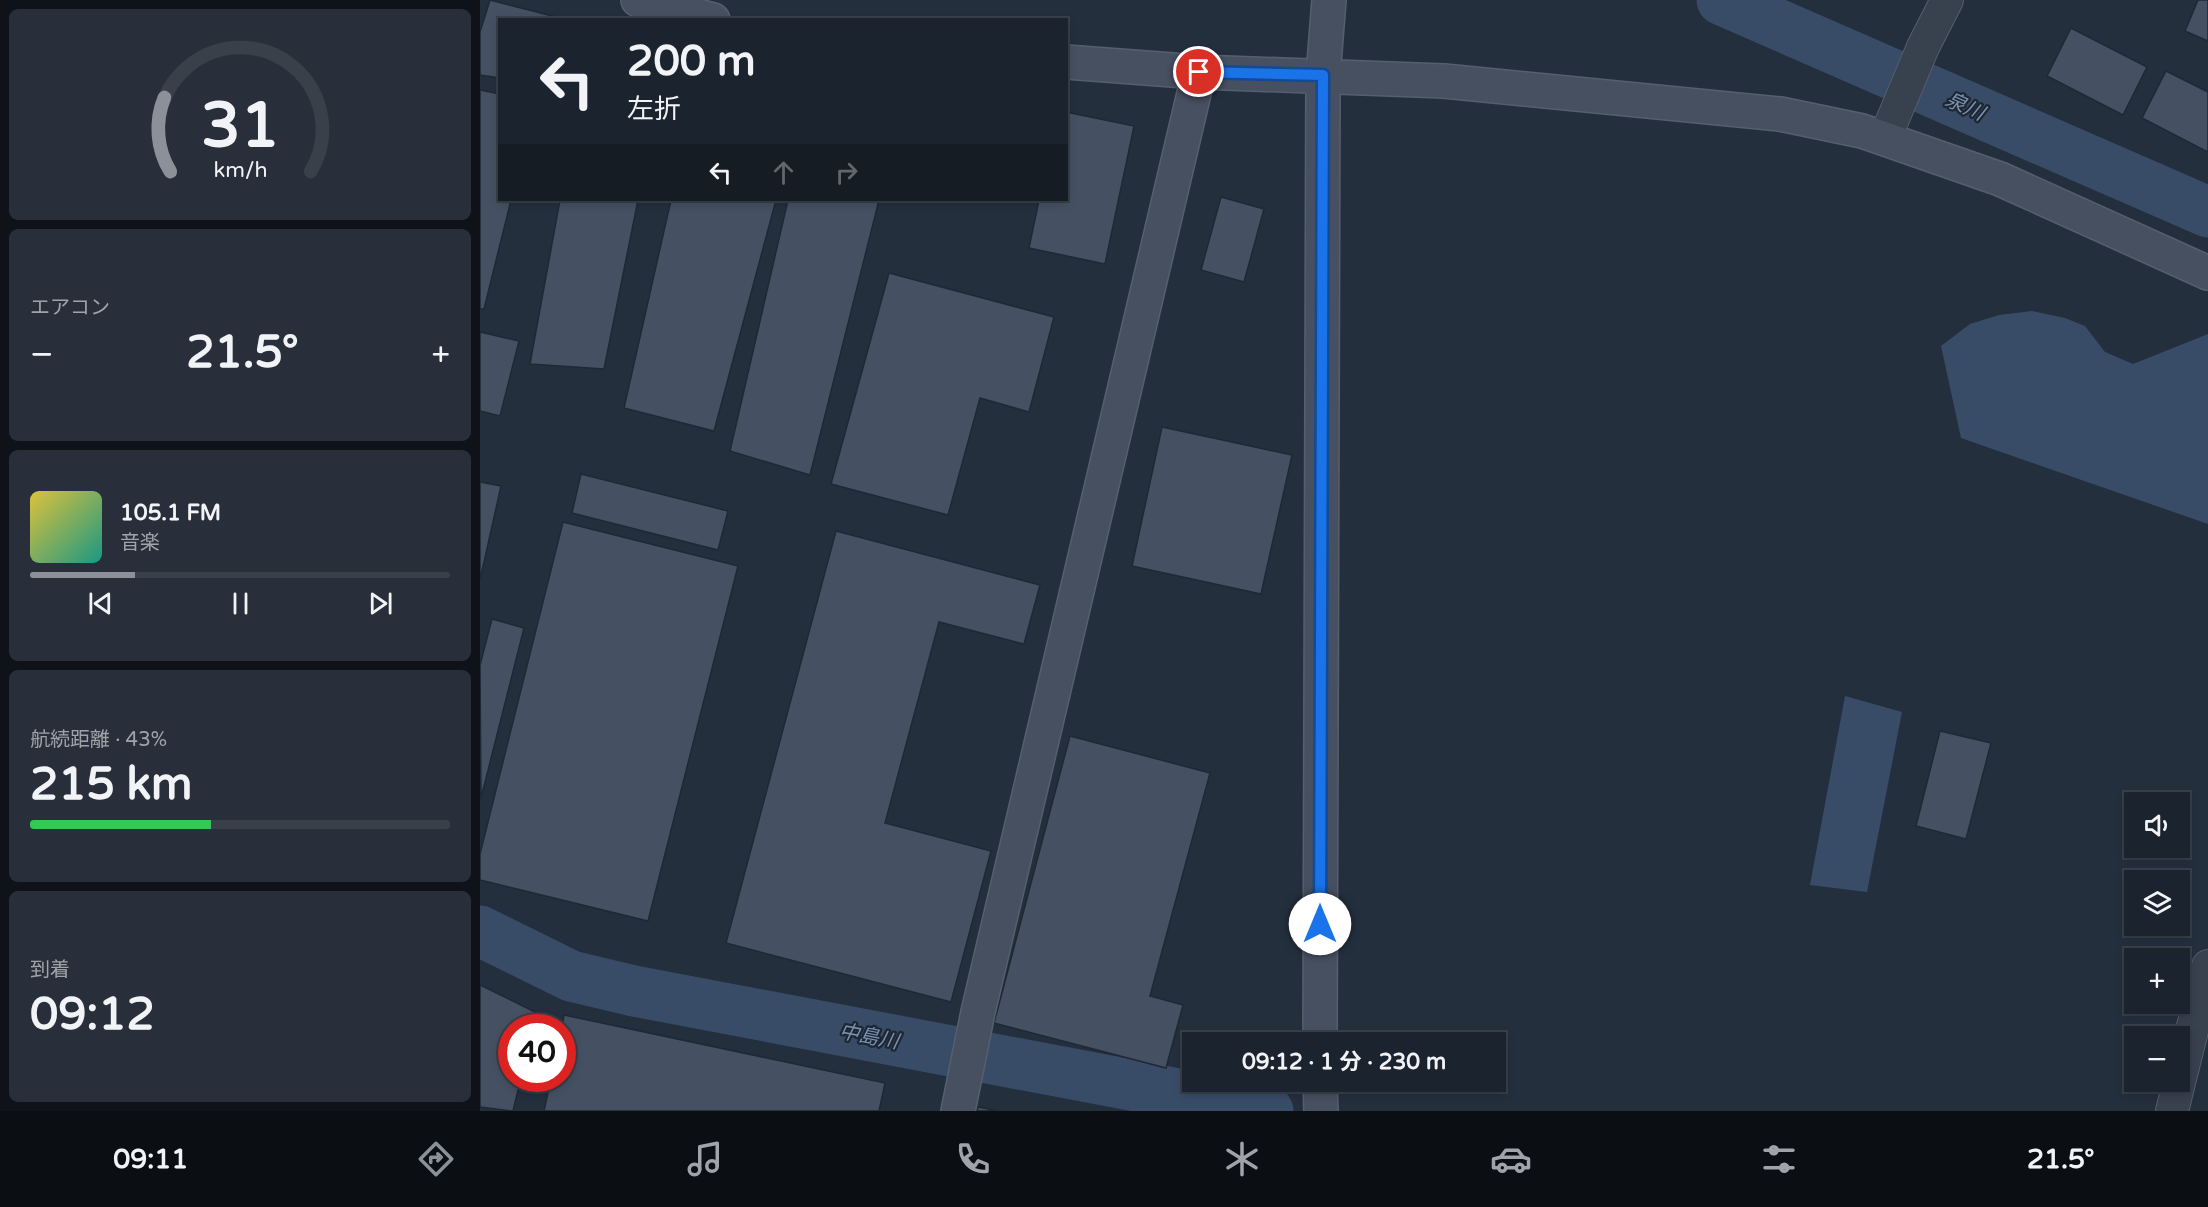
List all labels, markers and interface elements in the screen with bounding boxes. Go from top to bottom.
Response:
text: 200 m [627,36,756,87]
icon: left [528,42,606,120]
pin [1173,46,1224,97]
icon: arrive [1182,55,1215,88]
water label: 泉川 [1941,88,1990,127]
text: 31 [201,89,279,164]
text: 左折 [627,93,681,126]
icon: left [704,156,737,189]
icon: ahead [767,156,800,189]
icon: right [830,156,863,189]
text: km/h [213,157,267,183]
text: エアコン [30,296,110,320]
text: 21.5° [186,326,299,380]
text: − [30,335,54,374]
text: + [431,335,450,374]
text: 105.1 FM [120,500,221,526]
text: 音楽 [120,531,160,555]
icon: previous [84,587,117,620]
icon: pause [224,587,257,620]
icon: next [364,587,397,620]
text: 航続距離 · 43% [30,728,167,752]
text: 215 km [30,758,192,812]
map controls [2124,792,2190,1092]
button: sound [2124,792,2190,858]
button: layers [2124,870,2190,936]
position arrow [1288,892,1352,956]
button: + [2124,948,2190,1014]
text: 到着 [30,958,70,982]
text: 09:12 [30,988,155,1042]
speed limit sign: 40 [498,1014,576,1092]
water label: 中島川 [837,1019,903,1055]
button: − [2124,1026,2190,1092]
text: 09:12 · 1 分 · 230 m [1242,1049,1446,1075]
icon: directions [415,1138,457,1180]
icon: music [684,1138,726,1180]
icon: phone [952,1138,994,1180]
icon: climate [1221,1138,1263,1180]
icon: car [1490,1138,1532,1180]
icon: filters [1758,1138,1800,1180]
text: 09:11 [113,1143,188,1176]
text: 21.5° [2027,1143,2095,1176]

